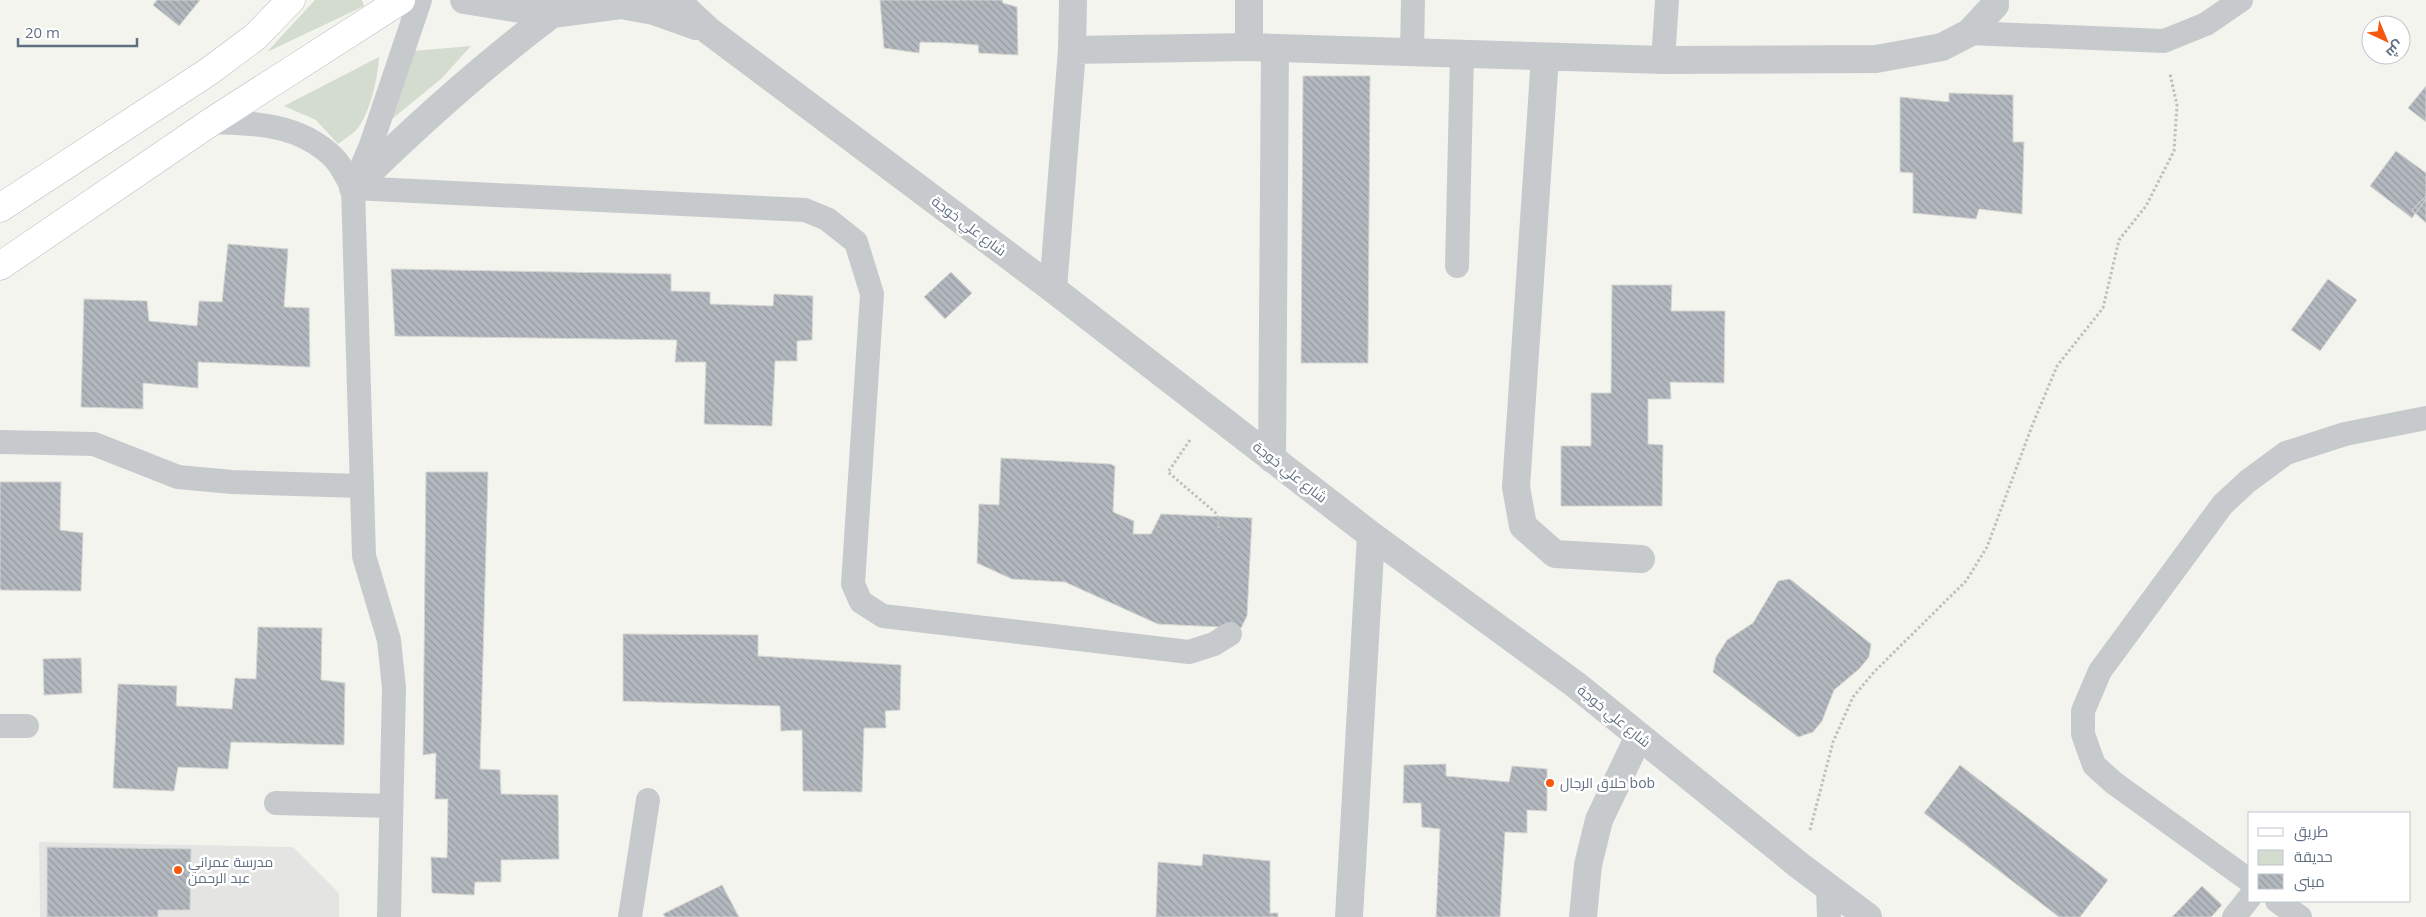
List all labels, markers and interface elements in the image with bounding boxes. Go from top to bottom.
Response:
scale bar [18,15,136,47]
north arrow [2361,15,2411,65]
text: 20 m [25,22,60,42]
text: ش [2382,37,2408,63]
street label: شارع علي خوجة [926,191,1011,262]
street label: شارع علي خوجة [1247,437,1331,509]
street label: شارع علي خوجة [1572,680,1655,753]
place label: حلاق الرجال bob [1560,773,1655,792]
marker: حلاق الرجال bob [1544,777,1556,789]
legend [2248,812,2411,902]
text: طريق [2294,821,2328,842]
text: حديقة [2294,846,2333,866]
place label: مدرسة عمراني عبد الرحمن [188,852,273,887]
marker: مدرسة عمراني عبد الرحمن [172,864,184,876]
text: مبنى [2294,871,2325,892]

